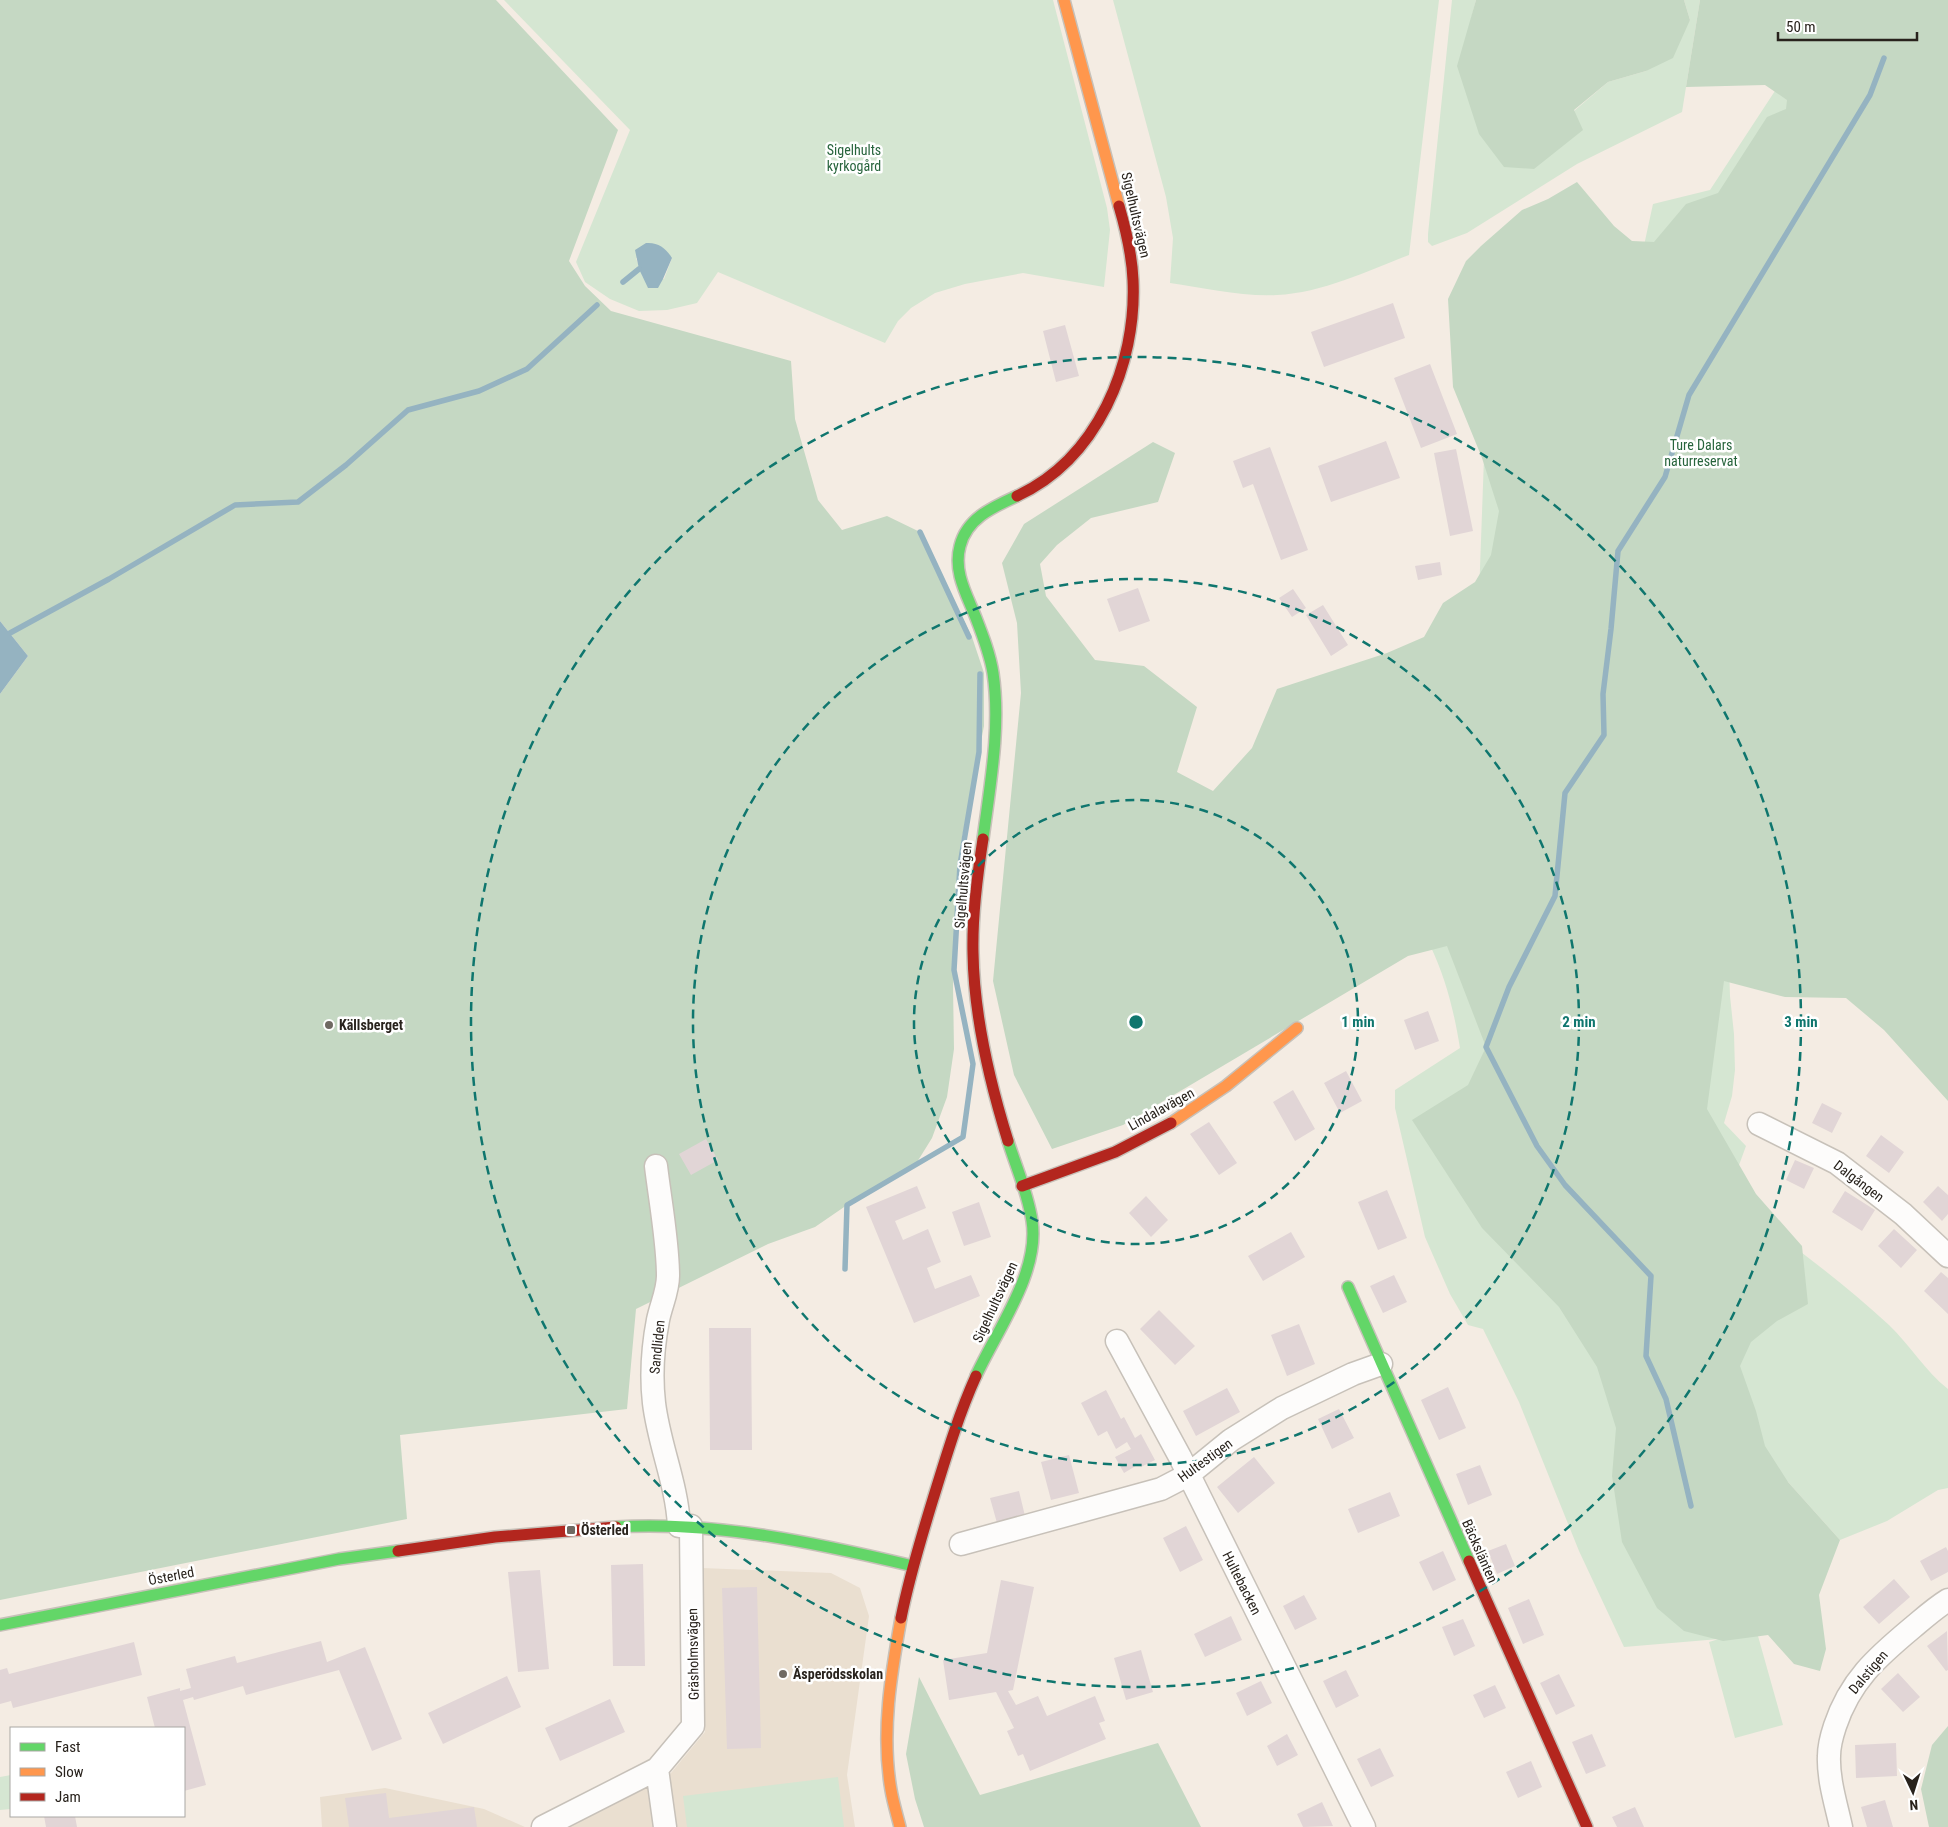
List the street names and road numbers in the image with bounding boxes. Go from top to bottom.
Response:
street label: Sigelhultsvägen [1118,171,1154,259]
street label: Sigelhultsvägen [951,841,975,929]
street label: Lindalavägen [1125,1084,1197,1134]
street label: Dalgången [1831,1157,1887,1205]
street label: Sigelhultsvägen [969,1259,1021,1345]
street label: Sandliden [646,1319,668,1375]
street label: Hultestigen [1175,1435,1235,1485]
street label: Bäckslänten [1459,1517,1501,1585]
street label: Hultebacken [1219,1549,1265,1617]
street label: Österled [147,1564,195,1588]
street label: Gräsholmsvägen [684,1608,702,1700]
street label: Dalstigen [1845,1647,1891,1697]

